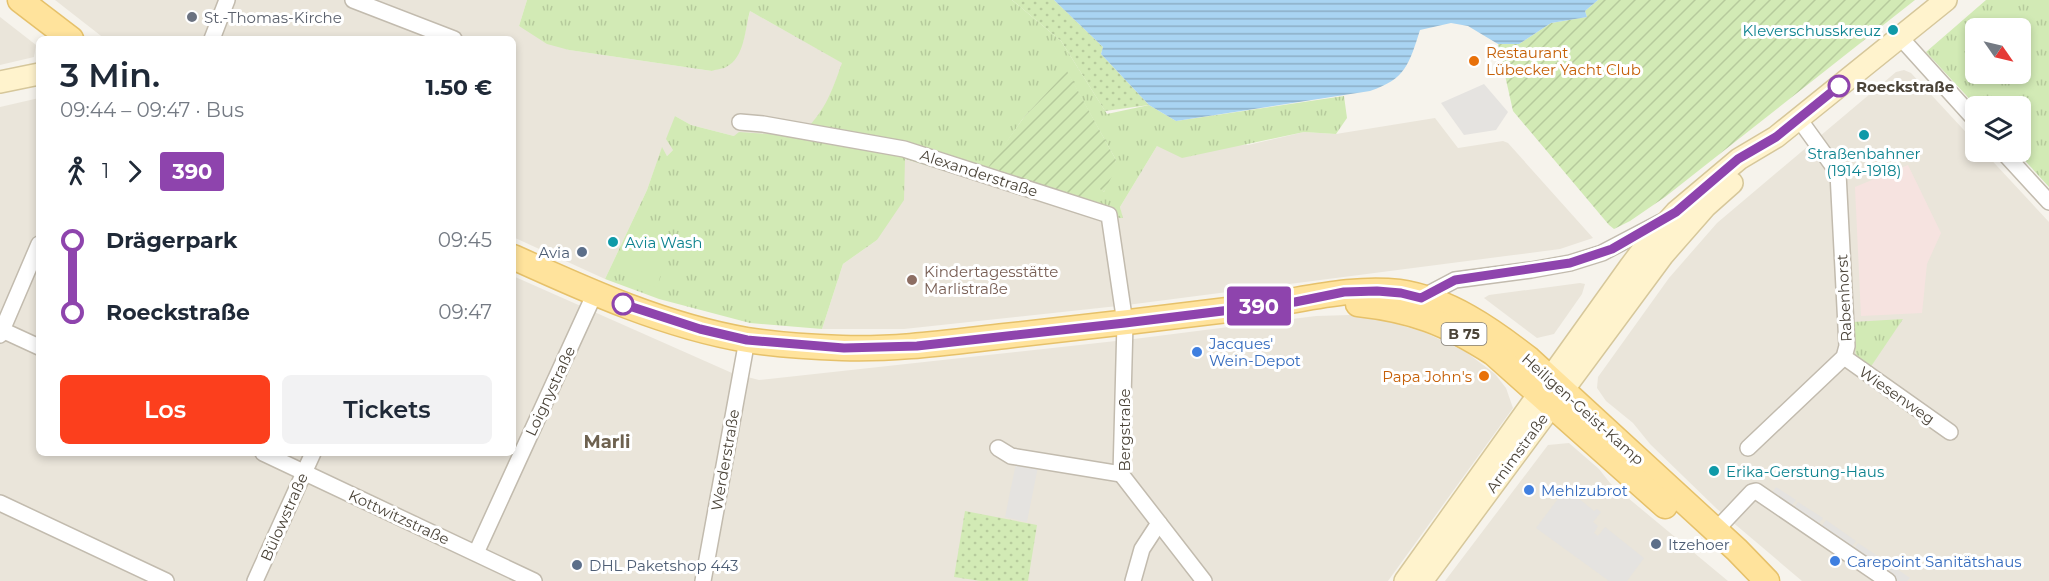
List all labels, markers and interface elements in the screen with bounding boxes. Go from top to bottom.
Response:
place label: St.-Thomas-Kirche [204,8,342,27]
marker: St.-Thomas-Kirche [185,10,199,24]
north arrow [1965,18,2031,84]
map controls [1965,18,2031,162]
place label: Kleverschusskreuz [1742,21,1881,40]
marker: Kleverschusskreuz [1886,23,1900,37]
place label: Restaurant Lübecker Yacht Club [1486,43,1641,79]
marker: Restaurant Lübecker Yacht Club [1467,54,1481,68]
text: 3 Min. [60,55,160,95]
text: 1.50 € [426,74,492,101]
marker: Roeckstraße [1828,75,1850,97]
place label: Roeckstraße [1856,77,1954,96]
button: layers [1965,96,2031,162]
text: 09:44 – 09:47 · Bus [60,98,244,122]
marker: Straßenbahner (1914-1918) [1857,128,1871,142]
place label: Straßenbahner (1914-1918) [1807,144,1921,180]
street label: Alexanderstraße [918,145,1040,201]
icon: walk [60,155,93,188]
icon: forward [118,155,151,188]
text: 1 [102,159,109,183]
text: 390 [172,159,212,184]
text: Drägerpark [106,227,238,254]
text: 09:45 [438,228,492,252]
place label: Avia Wash [625,233,702,252]
marker: Avia Wash [606,235,620,249]
place label: Avia [539,243,570,262]
marker: Avia [575,245,589,259]
street label: Rabenhorst [1832,254,1856,342]
place label: Kindertagesstätte Marlistraße [924,262,1058,298]
marker: Kindertagesstätte Marlistraße [905,273,919,287]
line badge: 390 [1224,286,1294,326]
unlabelled marker [612,293,634,315]
text: 390 [1239,294,1279,319]
text: Roeckstraße [106,299,250,326]
text: 09:47 [438,300,492,324]
road number: B 75 [1442,323,1486,345]
place label: Jacques' Wein-Depot [1208,334,1301,370]
street label: Loignystraße [521,343,579,439]
marker: Jacques' Wein-Depot [1190,345,1204,359]
street label: Heiligen-Geist-Kamp [1518,349,1648,469]
street label: Wiesenweg [1855,362,1939,428]
place label: Papa John's [1382,367,1472,386]
marker: Papa John's [1477,369,1491,383]
button: Los [60,375,270,444]
button: Tickets [282,375,492,444]
street label: Bergstraße [1115,388,1134,472]
street label: Werderstraße [707,408,743,512]
street label: Arnimstraße [1482,410,1552,496]
district label: Marli [584,431,630,453]
place label: Erika-Gerstung-Haus [1726,462,1884,481]
marker: Erika-Gerstung-Haus [1707,464,1721,478]
street label: Bülowstraße [256,470,312,564]
place label: Mehlzubrot [1541,481,1628,500]
marker: Mehlzubrot [1522,483,1536,497]
street label: Kottwitzstraße [346,485,452,549]
place label: Itzehoer [1668,535,1730,554]
marker: Itzehoer [1649,537,1663,551]
place label: Carepoint Sanitätshaus [1847,552,2022,571]
marker: Carepoint Sanitätshaus [1828,554,1842,568]
place label: DHL Paketshop 443 [589,556,739,575]
marker: DHL Paketshop 443 [570,558,584,572]

